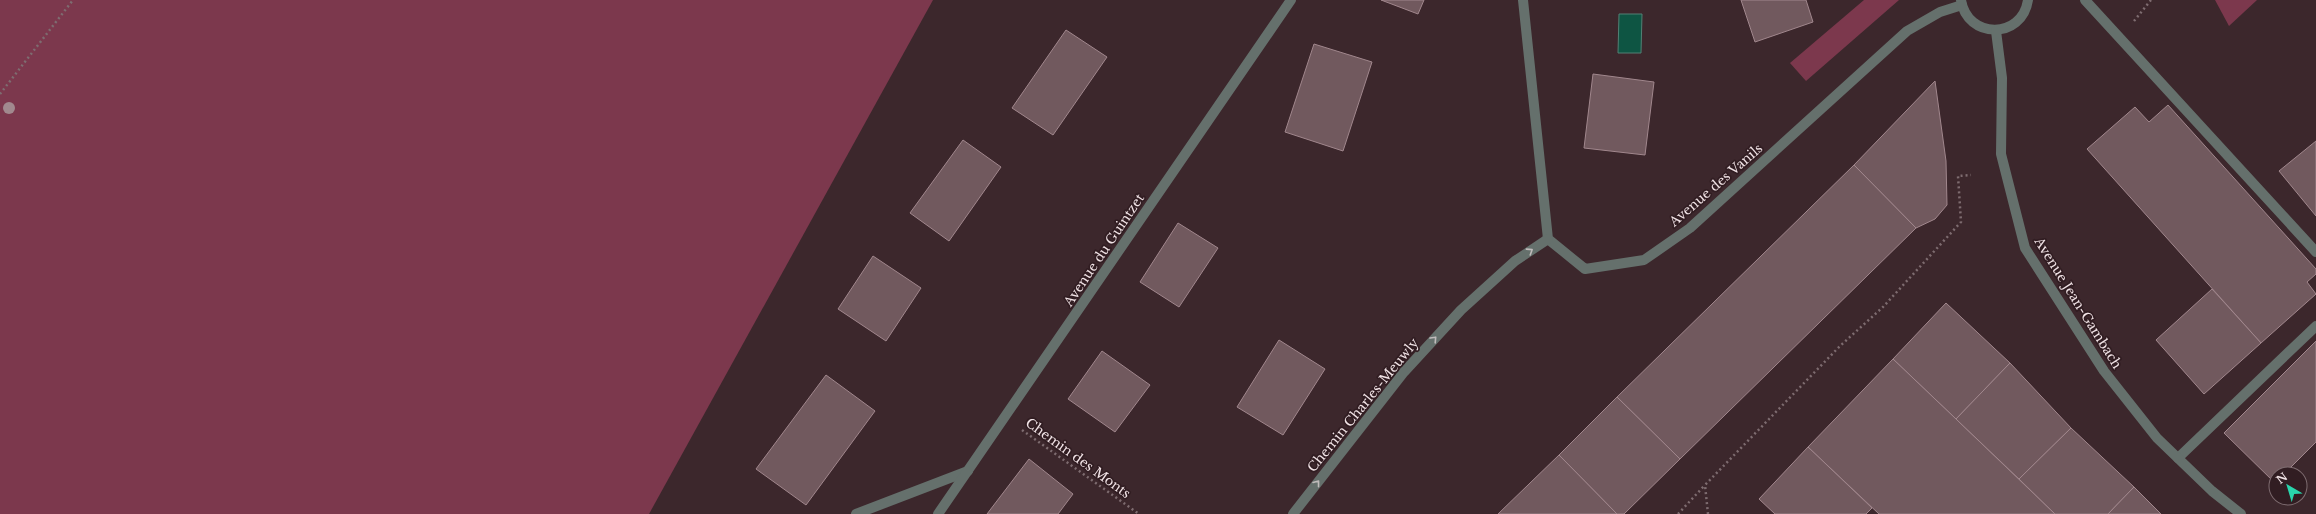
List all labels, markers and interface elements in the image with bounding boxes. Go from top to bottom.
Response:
street label: Avenue des Vanils [1665,140,1766,231]
street label: Avenue du Guintzet [1059,190,1148,310]
street label: Avenue Jean-Gambach [2030,233,2125,372]
one-way arrow [1525,249,1532,256]
street label: Chemin Charles-Meuwly [1304,334,1423,475]
one-way arrow [1430,337,1437,344]
street label: Chemin des Monts [1022,414,1134,502]
north arrow [2268,466,2308,506]
text: N [2273,469,2291,487]
one-way arrow [1312,481,1319,488]

